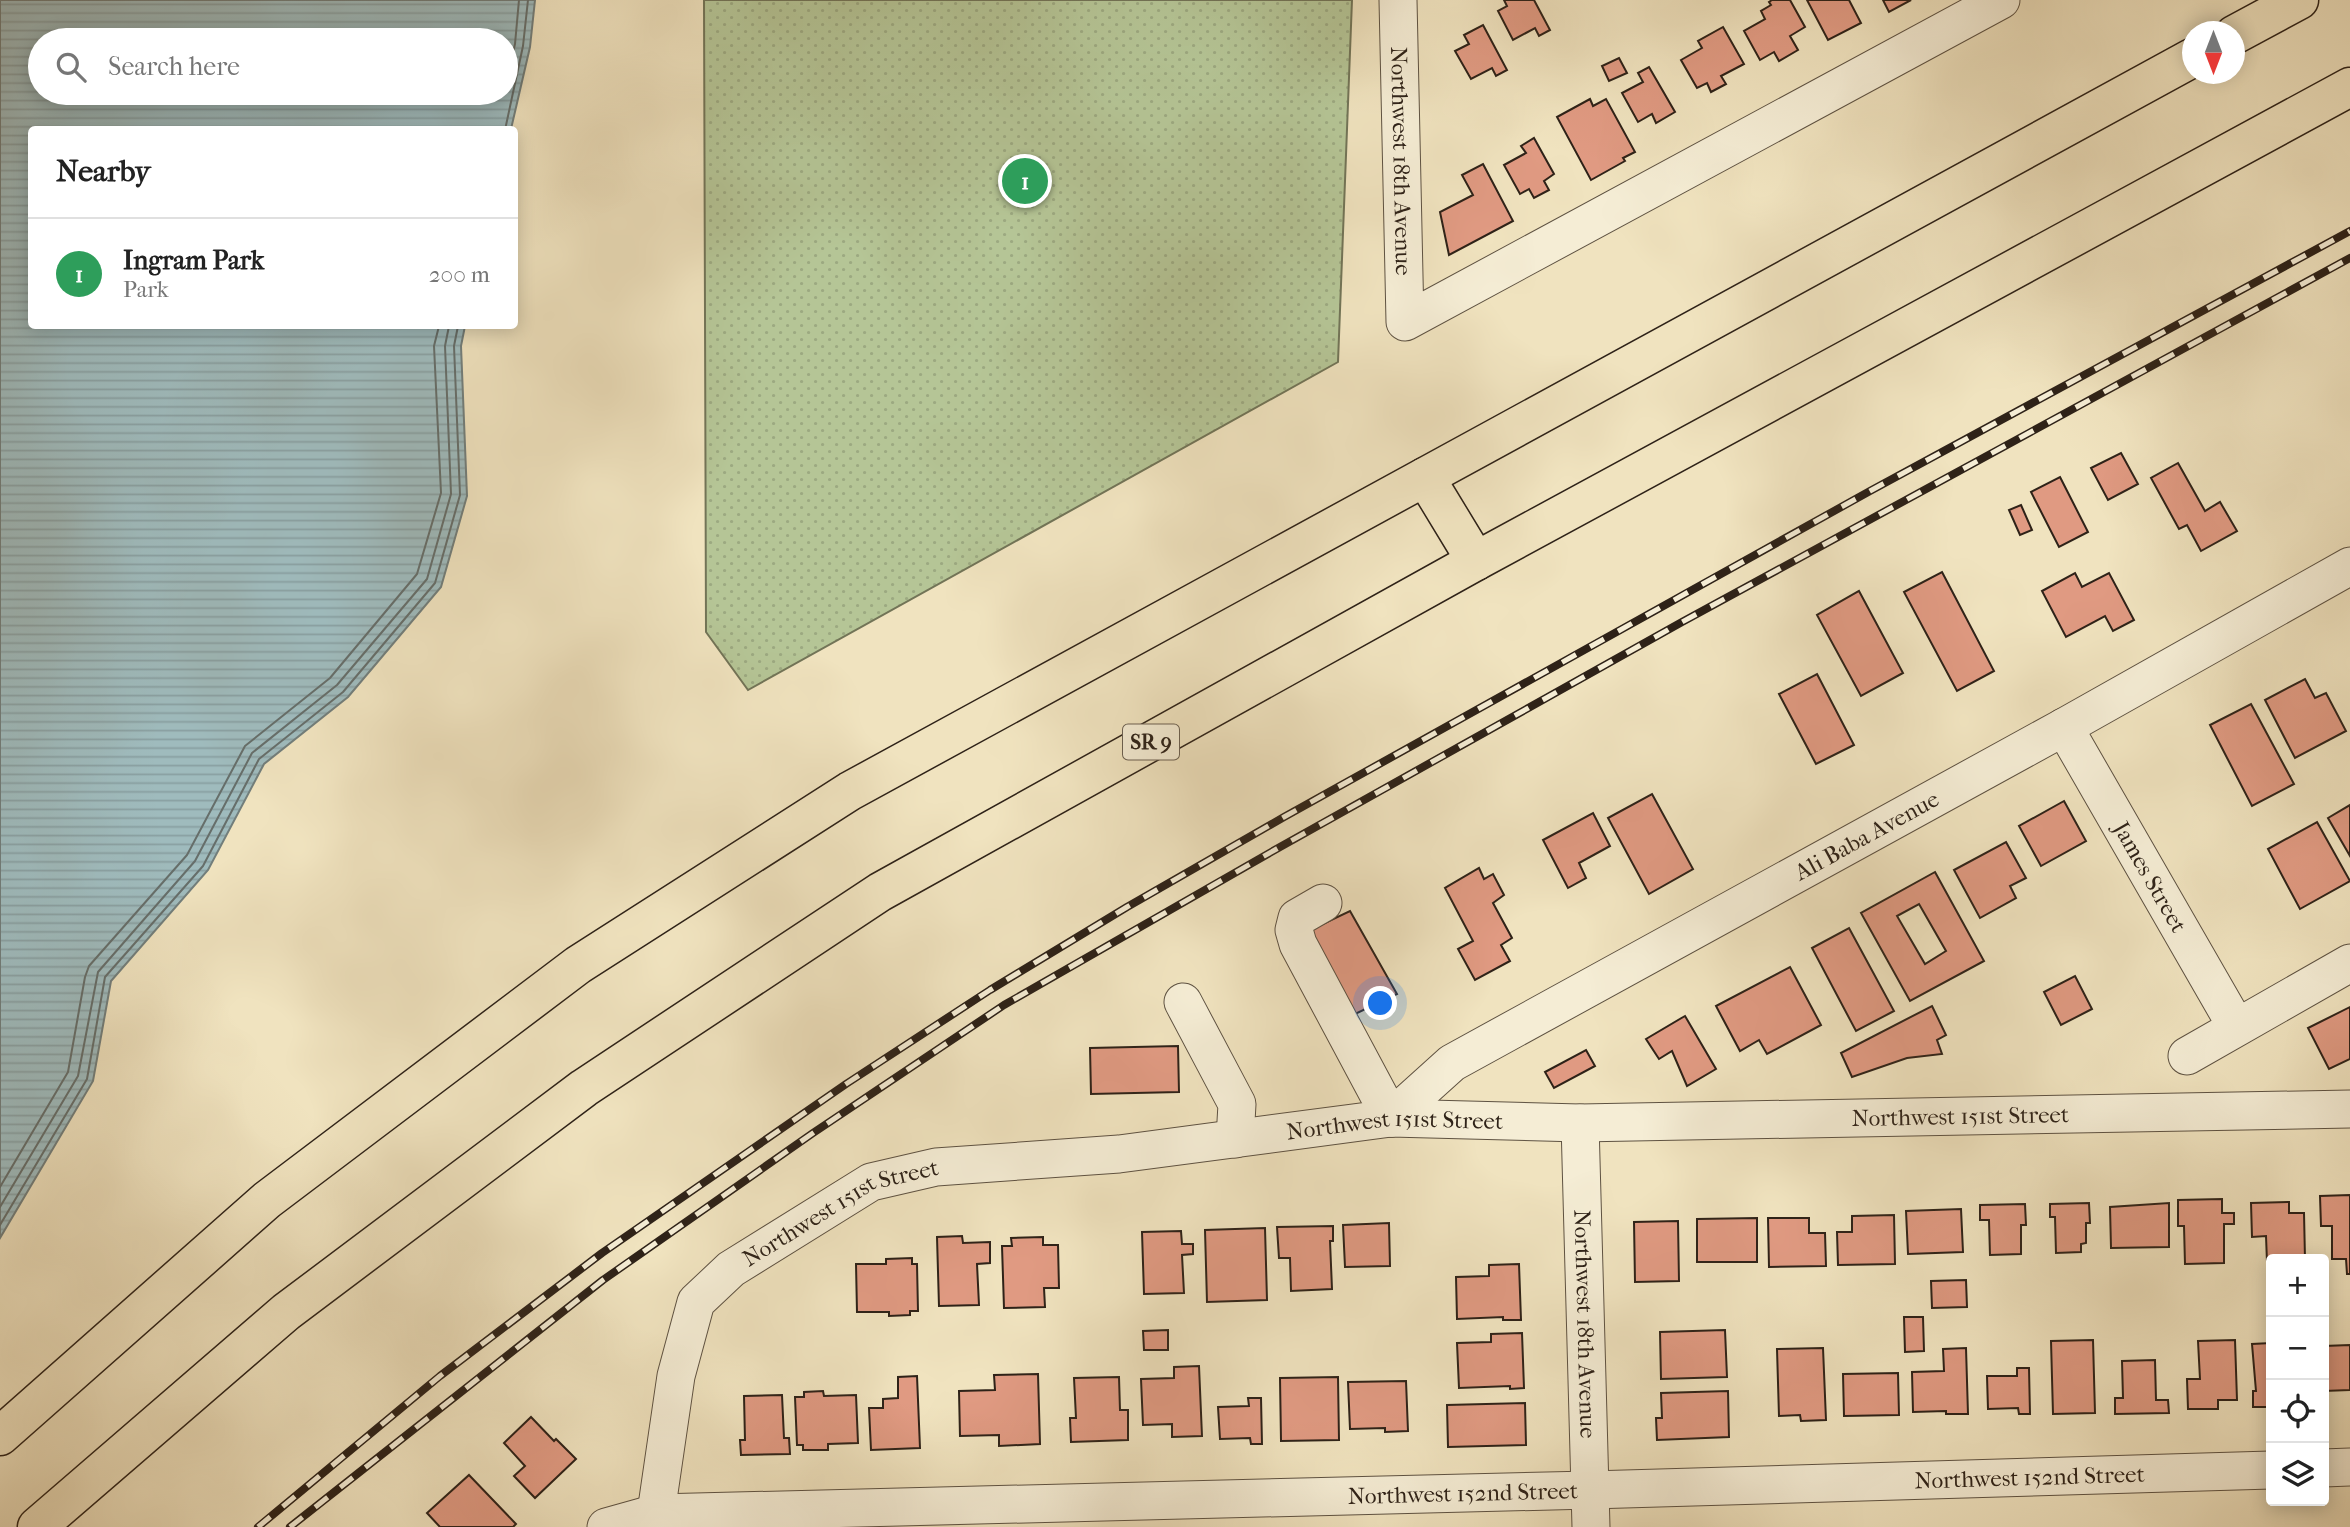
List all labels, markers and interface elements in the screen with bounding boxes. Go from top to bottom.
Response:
north arrow [2182,21,2245,84]
search box [28,28,518,105]
street label: Northwest 18th Avenue [1385,46,1417,276]
icon: search [52,48,90,86]
text: Search here [108,51,240,82]
text: Nearby [56,154,151,189]
pin: 1 [1002,155,1048,207]
text: Ingram Park [123,245,264,276]
text: 1 [75,261,83,288]
text: 200 m [429,261,490,288]
text: Park [123,276,169,303]
road number: SR 9 [1123,724,1179,760]
street label: Ali Baba Avenue [1789,785,1944,887]
street label: James Street [2106,815,2192,937]
your location [1363,986,1397,1020]
street label: Northwest 151st Street [1851,1101,2069,1132]
street label: Northwest 151st Street [1285,1105,1503,1146]
street label: Northwest 151st Street [738,1154,941,1272]
street label: Northwest 18th Avenue [1568,1209,1602,1439]
map controls [2266,1254,2329,1506]
button: + [2266,1254,2329,1317]
button: − [2266,1317,2329,1380]
button: locate [2266,1380,2329,1443]
button: layers [2266,1443,2329,1506]
street label: Northwest 152nd Street [1914,1461,2145,1494]
street label: Northwest 152nd Street [1347,1477,1578,1510]

